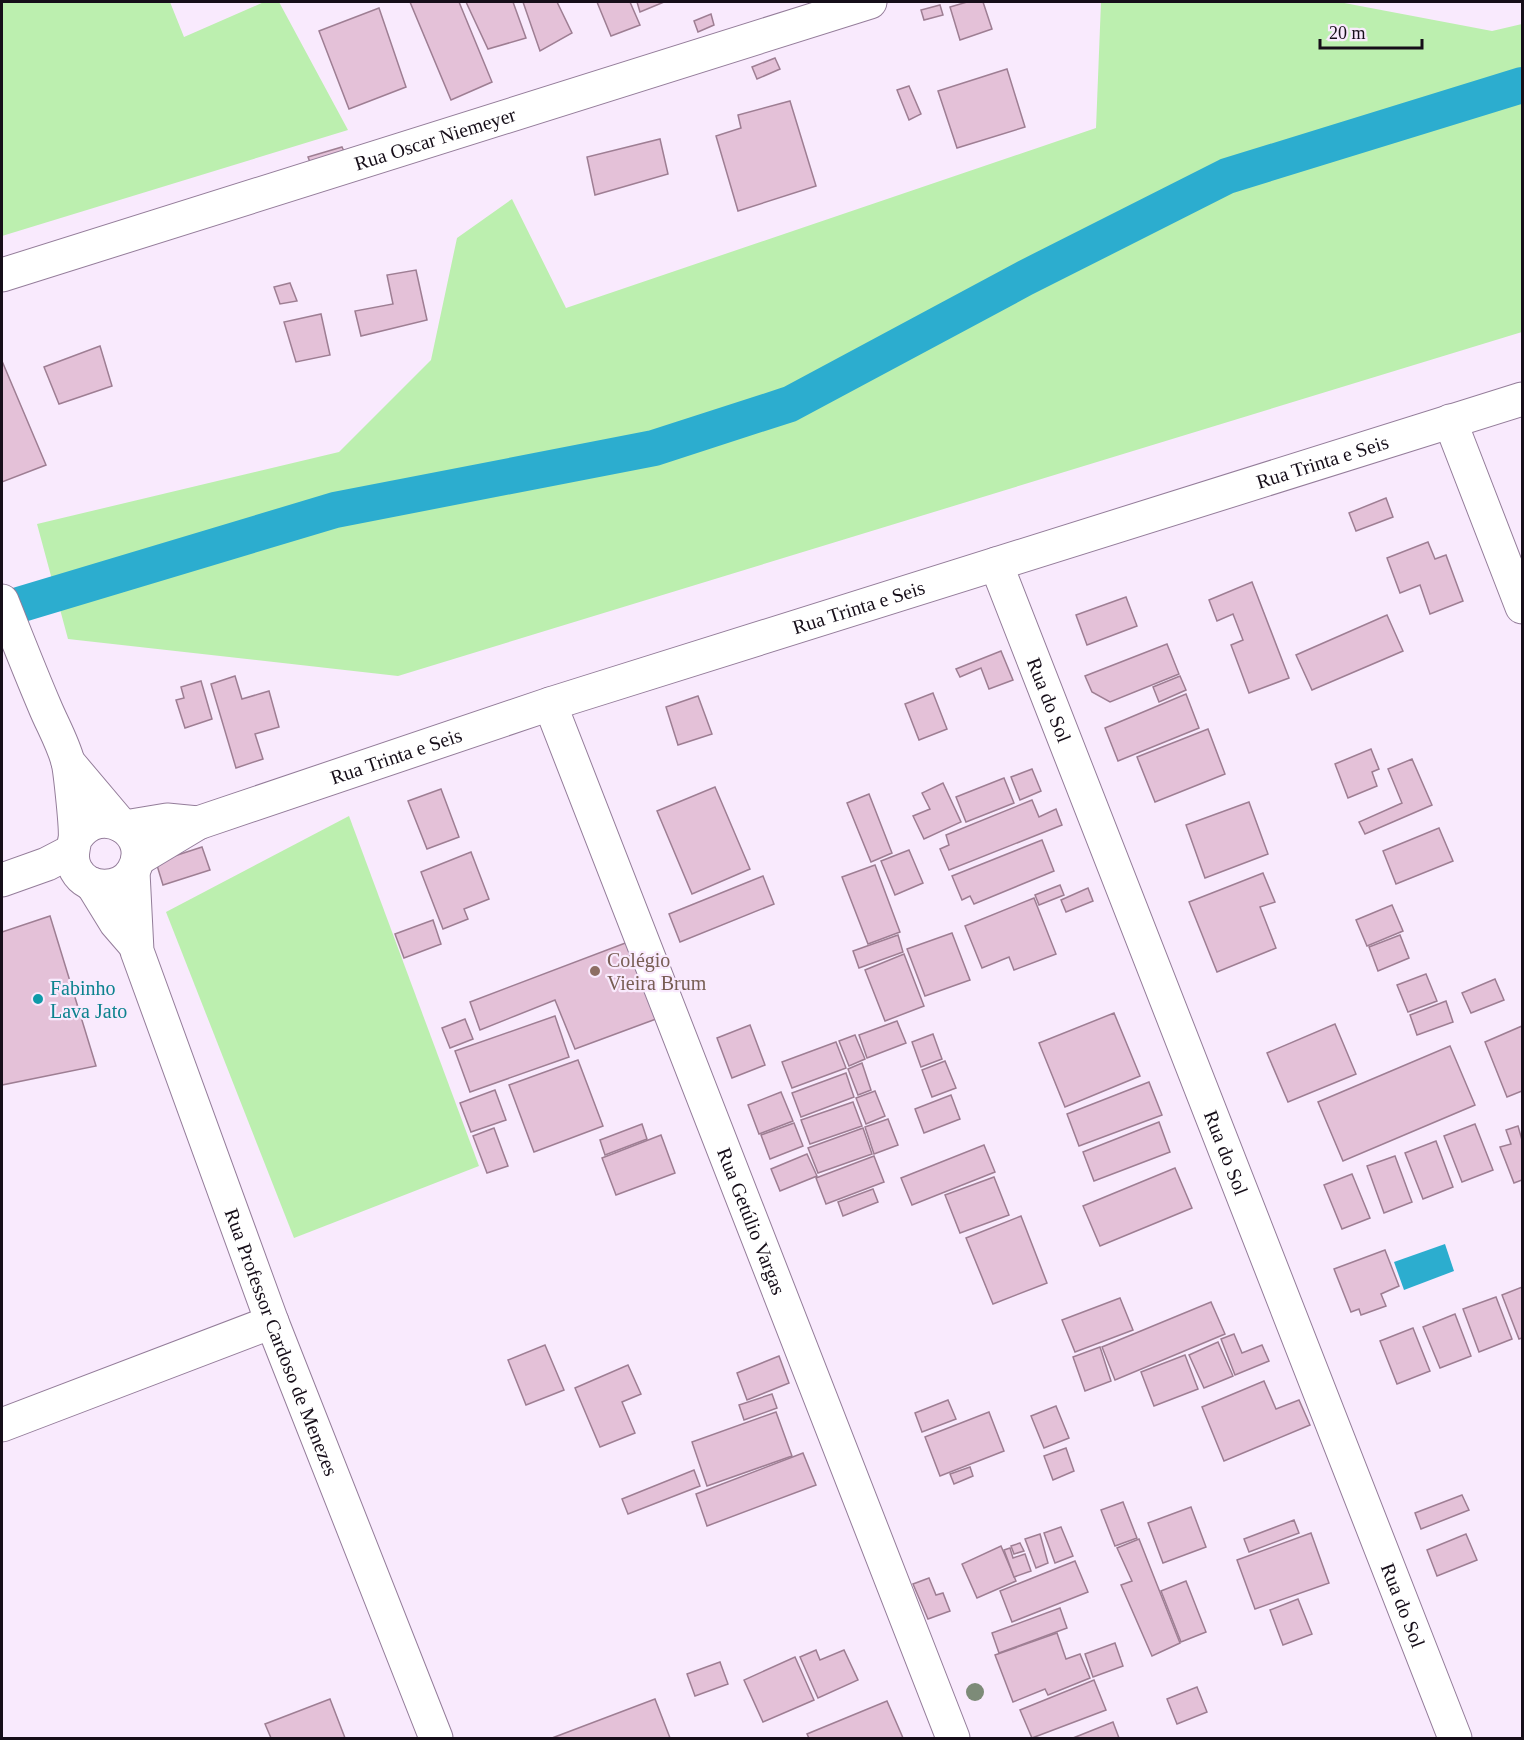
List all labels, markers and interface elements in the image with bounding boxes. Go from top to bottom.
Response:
scale bar [1320,12,1422,50]
text: 20 m [1329,23,1366,43]
street label: Rua Oscar Niemeyer [352,103,519,174]
street label: Rua Trinta e Seis [1254,431,1391,493]
street label: Rua Trinta e Seis [790,576,928,638]
street label: Rua do Sol [1023,655,1076,746]
street label: Rua Trinta e Seis [327,724,465,788]
place label: Colégio Vieira Brum [607,949,707,994]
marker: Colégio Vieira Brum [588,964,602,978]
place label: Fabinho Lava Jato [50,977,127,1022]
marker: Fabinho Lava Jato [31,992,45,1006]
street label: Rua do Sol [1200,1107,1253,1198]
street label: Rua Getúlio Vargas [713,1144,790,1298]
street label: Rua Professor Cardoso de Menezes [221,1205,343,1479]
street label: Rua do Sol [1377,1560,1430,1651]

